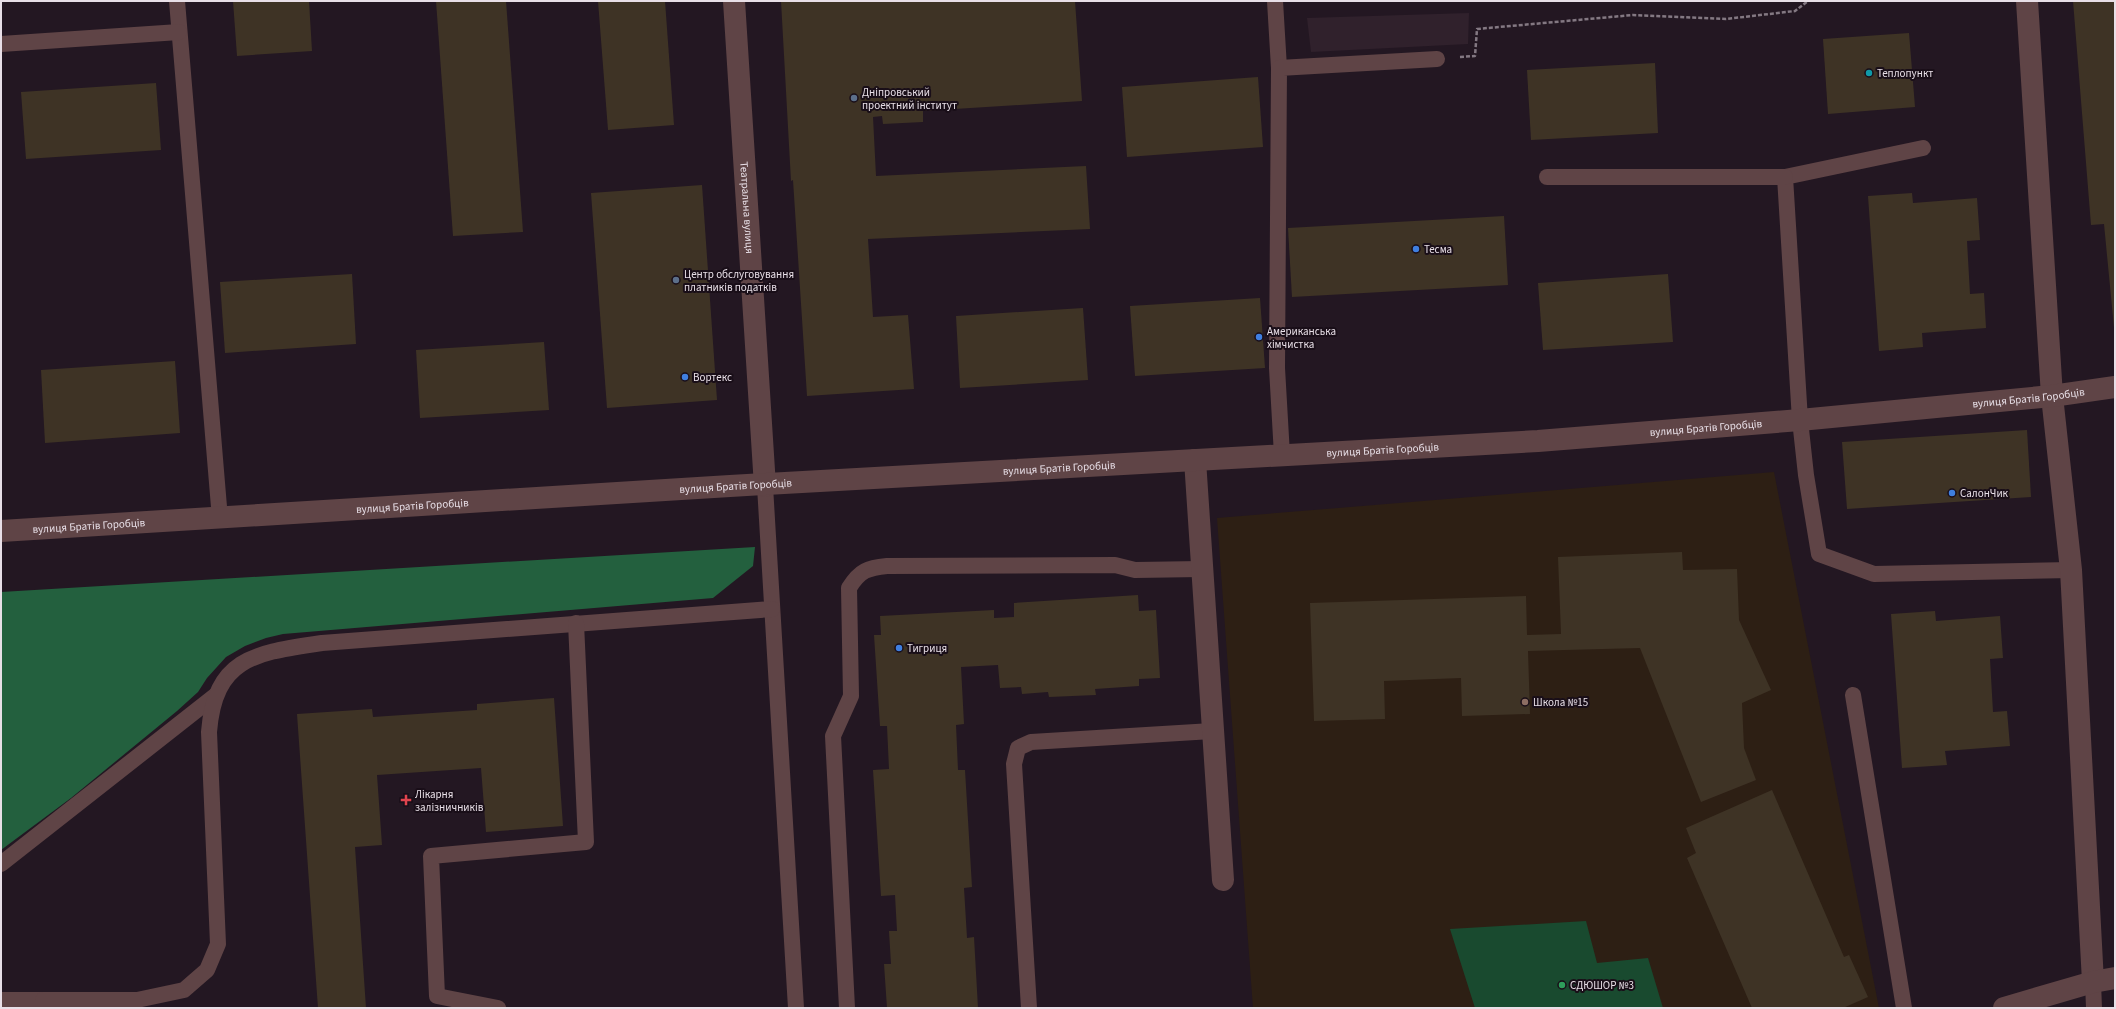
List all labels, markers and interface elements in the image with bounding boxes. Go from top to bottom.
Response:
place label: Теплопункт [1877,66,1933,81]
marker: Теплопункт [1864,68,1874,78]
place label: Дніпровський проектний інститут [862,85,957,113]
marker: Дніпровський проектний інститут [849,93,859,103]
street label: Театральна вулиця [737,161,758,254]
place label: Тесма [1424,242,1452,257]
marker: Тесма [1411,244,1421,254]
place label: Центр обслуговування платників податків [684,267,794,295]
marker: Центр обслуговування платників податків [671,275,681,285]
place label: Американська хімчистка [1267,324,1336,352]
marker: Американська хімчистка [1254,332,1264,342]
place label: Вортекс [693,370,732,385]
marker: Вортекс [680,372,690,382]
street label: вулиця Братів Горобців [1972,384,2086,411]
street label: вулиця Братів Горобців [1649,416,1763,440]
street label: вулиця Братів Горобців [1326,439,1440,460]
street label: вулиця Братів Горобців [1002,457,1116,478]
street label: вулиця Братів Горобців [679,475,793,497]
place label: СалонЧик [1960,486,2009,501]
marker: СалонЧик [1947,488,1957,498]
street label: вулиця Братів Горобців [355,495,469,517]
street label: вулиця Братів Горобців [32,515,146,537]
place label: Тигриця [907,641,947,656]
marker: Тигриця [894,643,904,653]
place label: Школа №15 [1533,695,1588,710]
marker: Школа №15 [1520,697,1530,707]
place label: Лікарня залізничників [415,787,484,815]
marker: Лікарня залізничників [400,794,412,806]
place label: СДЮШОР №3 [1570,978,1634,993]
marker: СДЮШОР №3 [1557,980,1567,990]

